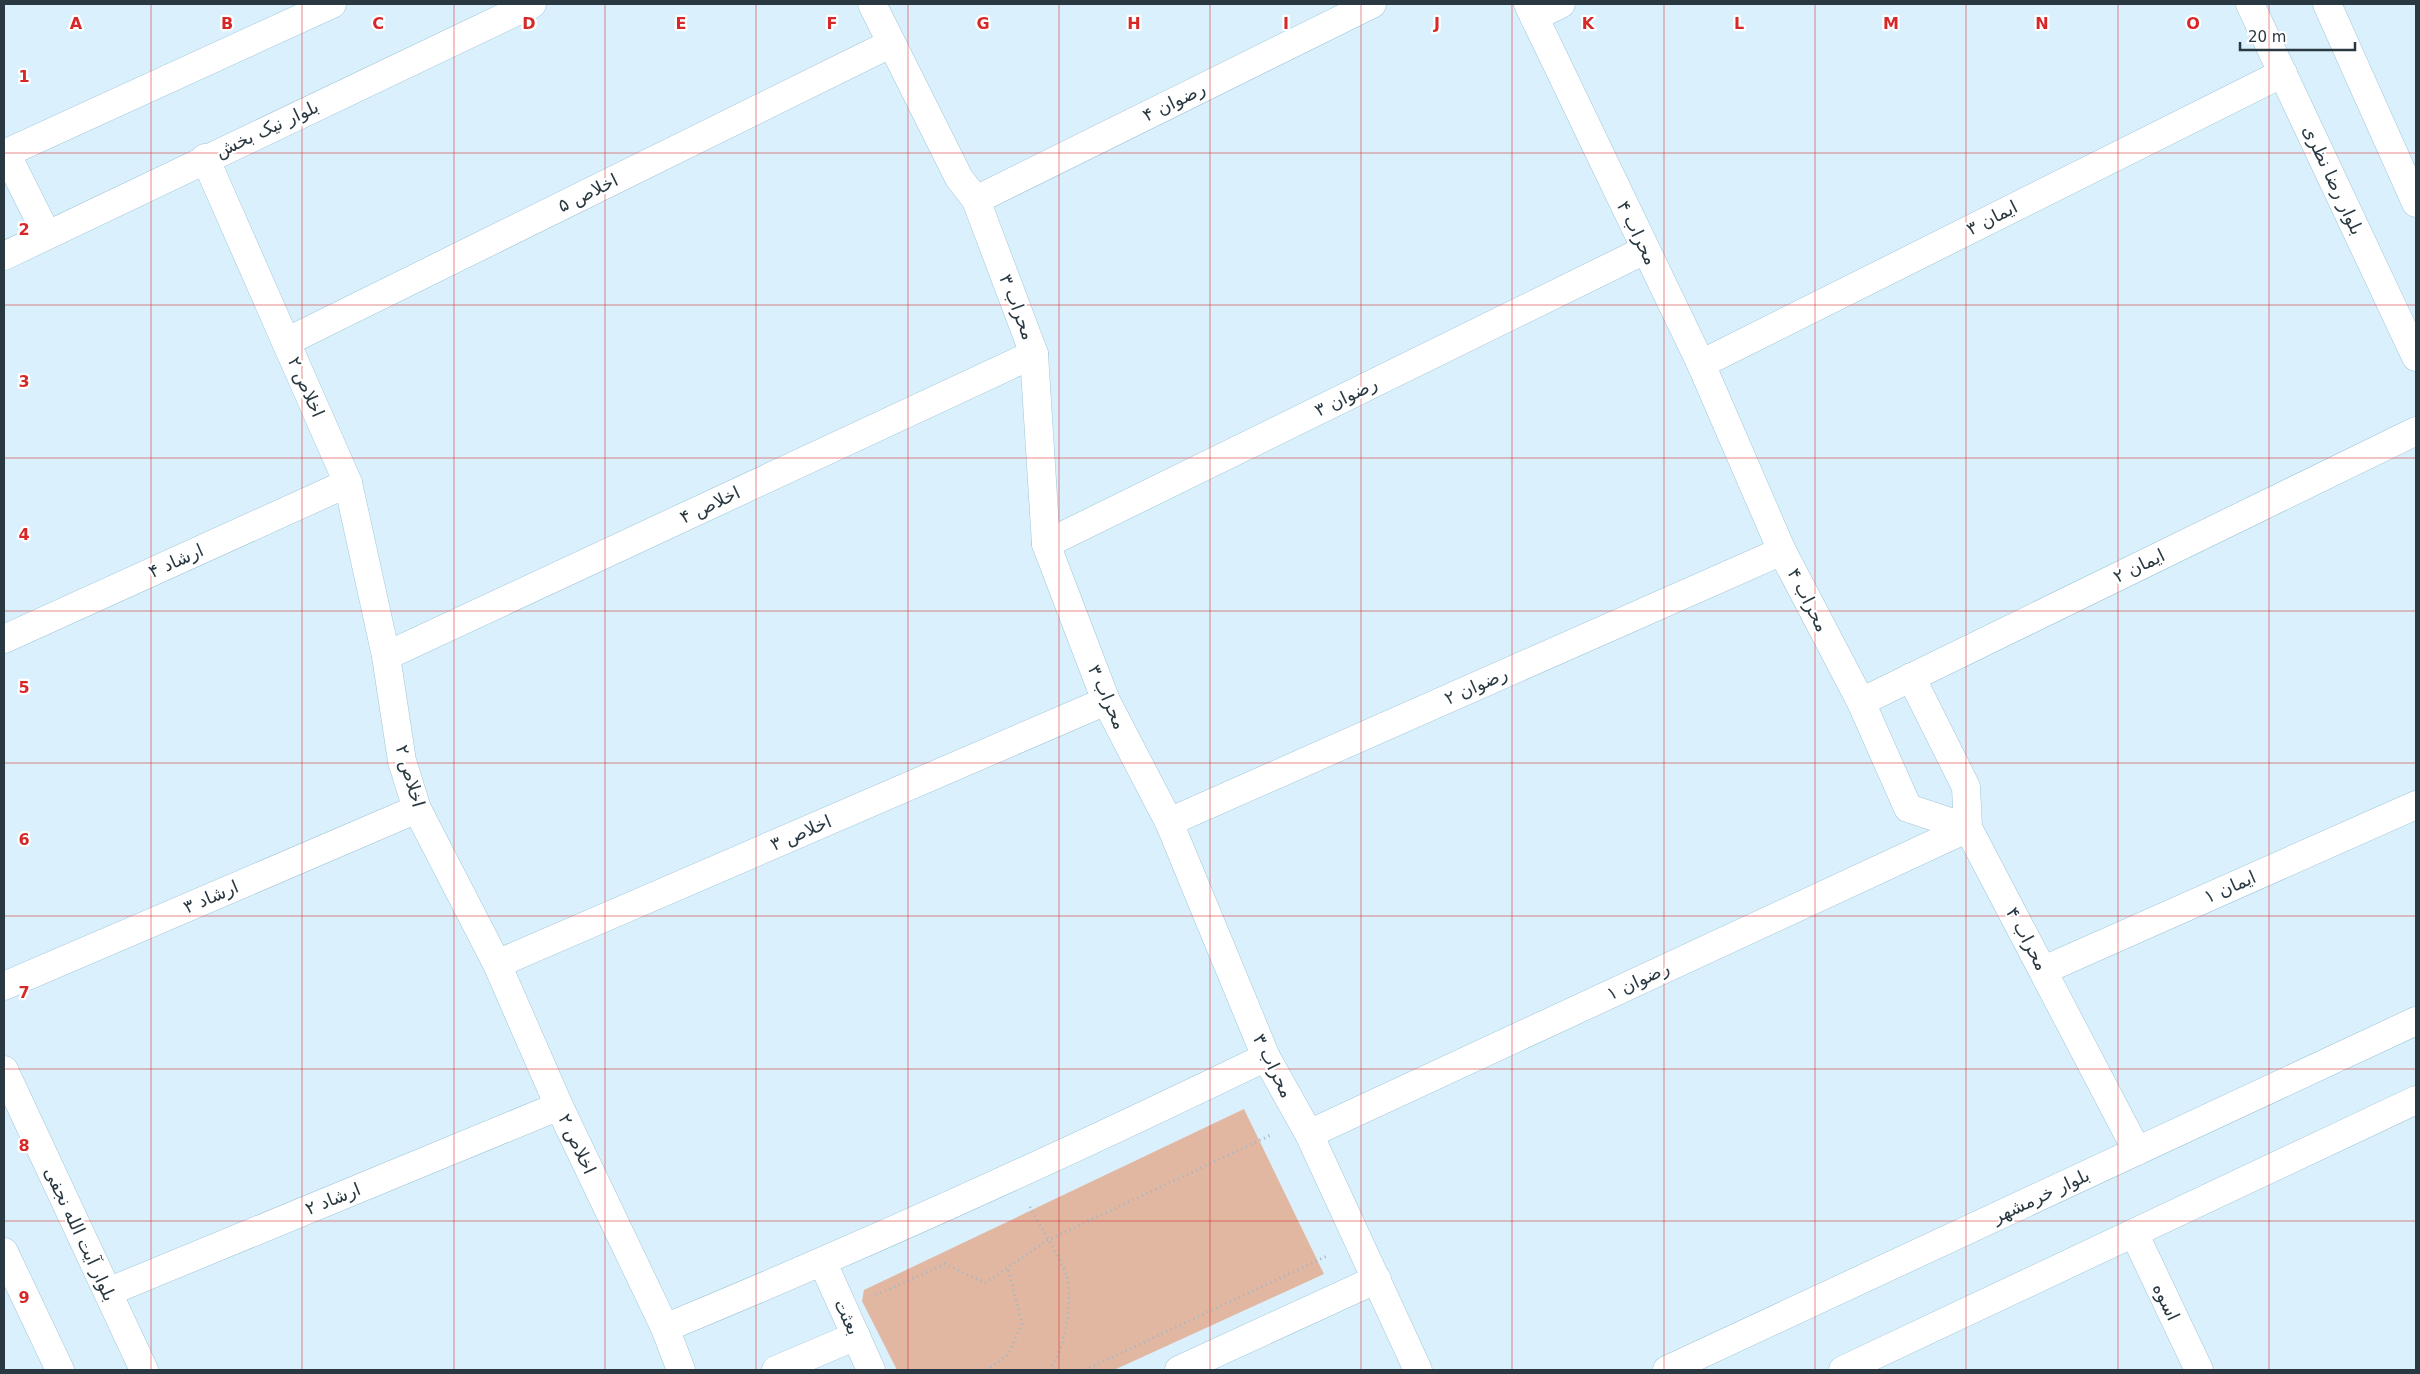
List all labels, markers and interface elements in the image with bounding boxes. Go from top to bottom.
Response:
text: A [70,14,83,33]
text: B [221,14,233,33]
text: C [372,14,384,33]
text: D [522,14,536,33]
text: E [676,14,686,33]
text: F [827,14,837,33]
text: G [976,14,990,33]
text: H [1127,14,1141,33]
text: I [1283,14,1289,33]
text: J [1433,14,1440,33]
text: K [1582,14,1595,33]
text: L [1734,14,1744,33]
text: M [1883,14,1899,33]
text: N [2035,14,2049,33]
text: O [2186,14,2200,33]
scale bar [2240,20,2355,52]
text: 20 m [2248,28,2286,46]
text: 1 [18,67,30,86]
street label: رضوان ۴ [1139,77,1209,127]
street label: بلوار نیک بخش [212,95,322,163]
street label: بلوار رضا نظری [2298,122,2368,238]
street label: اخلاص ۵ [554,169,622,217]
street label: ایمان ۳ [1963,196,2021,239]
street label: محراب ۴ [1612,197,1662,269]
text: 2 [18,220,30,239]
street label: محراب ۳ [994,271,1040,343]
street label: اخلاص ۲ [283,353,329,421]
text: 3 [18,372,30,391]
street label: رضوان ۳ [1311,372,1381,422]
street label: اخلاص ۴ [676,482,744,528]
text: 4 [18,525,30,544]
street label: ارشاد ۴ [145,539,206,582]
street label: ایمان ۲ [2110,544,2168,587]
street label: محراب ۴ [1783,564,1833,636]
street label: محراب ۳ [1083,661,1131,733]
street label: رضوان ۲ [1441,662,1511,710]
text: 5 [18,678,30,697]
street label: اخلاص ۲ [391,742,429,810]
street label: اخلاص ۳ [767,810,835,856]
text: 6 [18,830,30,849]
street label: ایمان ۱ [2201,866,2259,907]
street label: ارشاد ۳ [180,876,241,917]
street label: محراب ۴ [2001,904,2053,974]
street label: رضوان ۱ [1603,957,1673,1005]
text: 7 [18,983,30,1002]
street label: محراب ۳ [1248,1030,1298,1102]
street label: اخلاص ۲ [554,1110,600,1178]
text: 8 [18,1136,30,1155]
street label: بلوار آیت الله نجفی [39,1163,122,1305]
street label: بلوار خرمشهر [1988,1164,2093,1229]
street label: ارشاد ۲ [302,1178,363,1219]
street label: اسوه [2148,1280,2184,1324]
text: 9 [18,1288,30,1307]
street label: بعثت [830,1296,865,1338]

